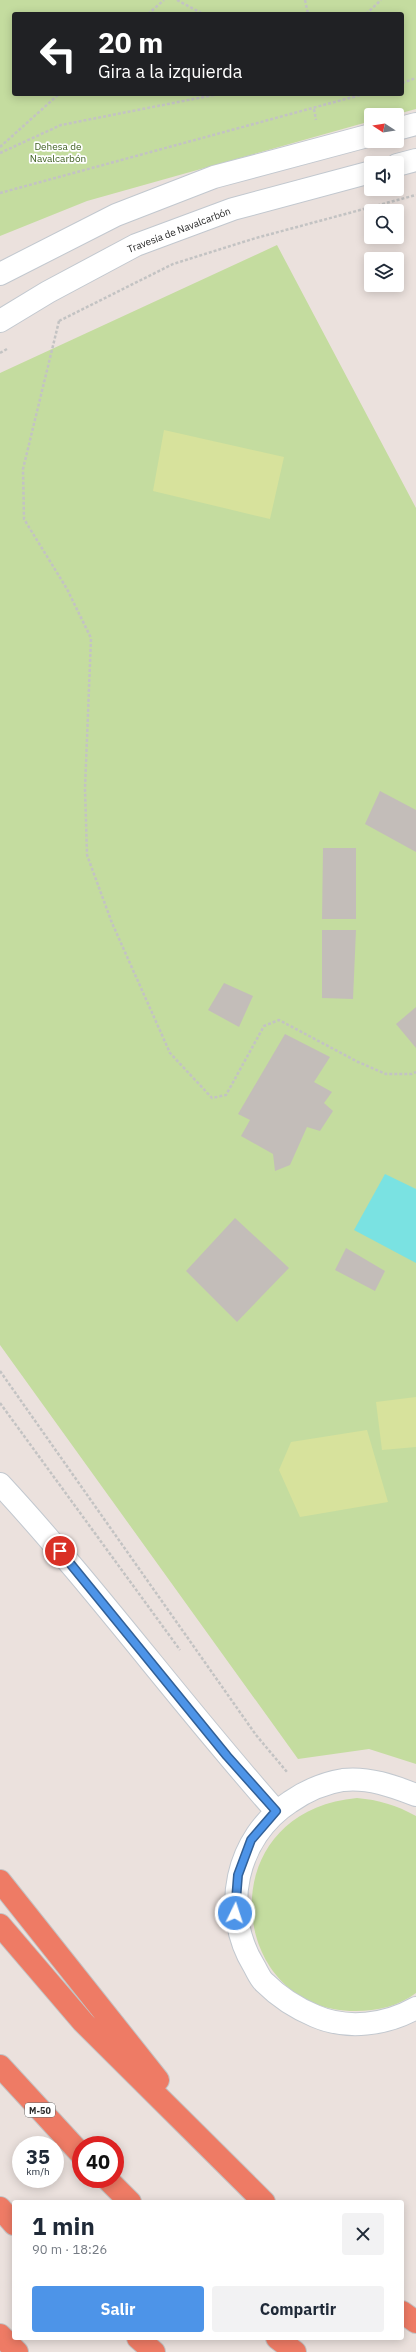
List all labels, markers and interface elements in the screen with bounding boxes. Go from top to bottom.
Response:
text: 20 m [98,24,163,61]
icon: left [32,28,84,80]
text: Gira a la izquierda [98,60,242,83]
north arrow [364,108,404,148]
map controls [364,108,404,292]
park label: Dehesa de Navalcarbón [30,140,86,165]
button: sound [364,156,404,196]
street label: Travesía de Navalcarbón [126,204,232,256]
button: search [364,204,404,244]
button: layers [364,252,404,292]
pin [43,1534,77,1568]
icon: arrive [49,1540,71,1562]
position arrow [214,1892,256,1934]
road number: M-50 [25,2103,55,2117]
speed limit sign: 40 [72,2136,124,2188]
text: 35 [26,2143,50,2170]
text: km/h [26,2165,50,2178]
text: 1 min [32,2210,95,2242]
button: close [342,2213,384,2255]
text: 90 m · 18:26 [32,2241,107,2258]
button: Salir [32,2286,204,2332]
button: Compartir [212,2286,384,2332]

